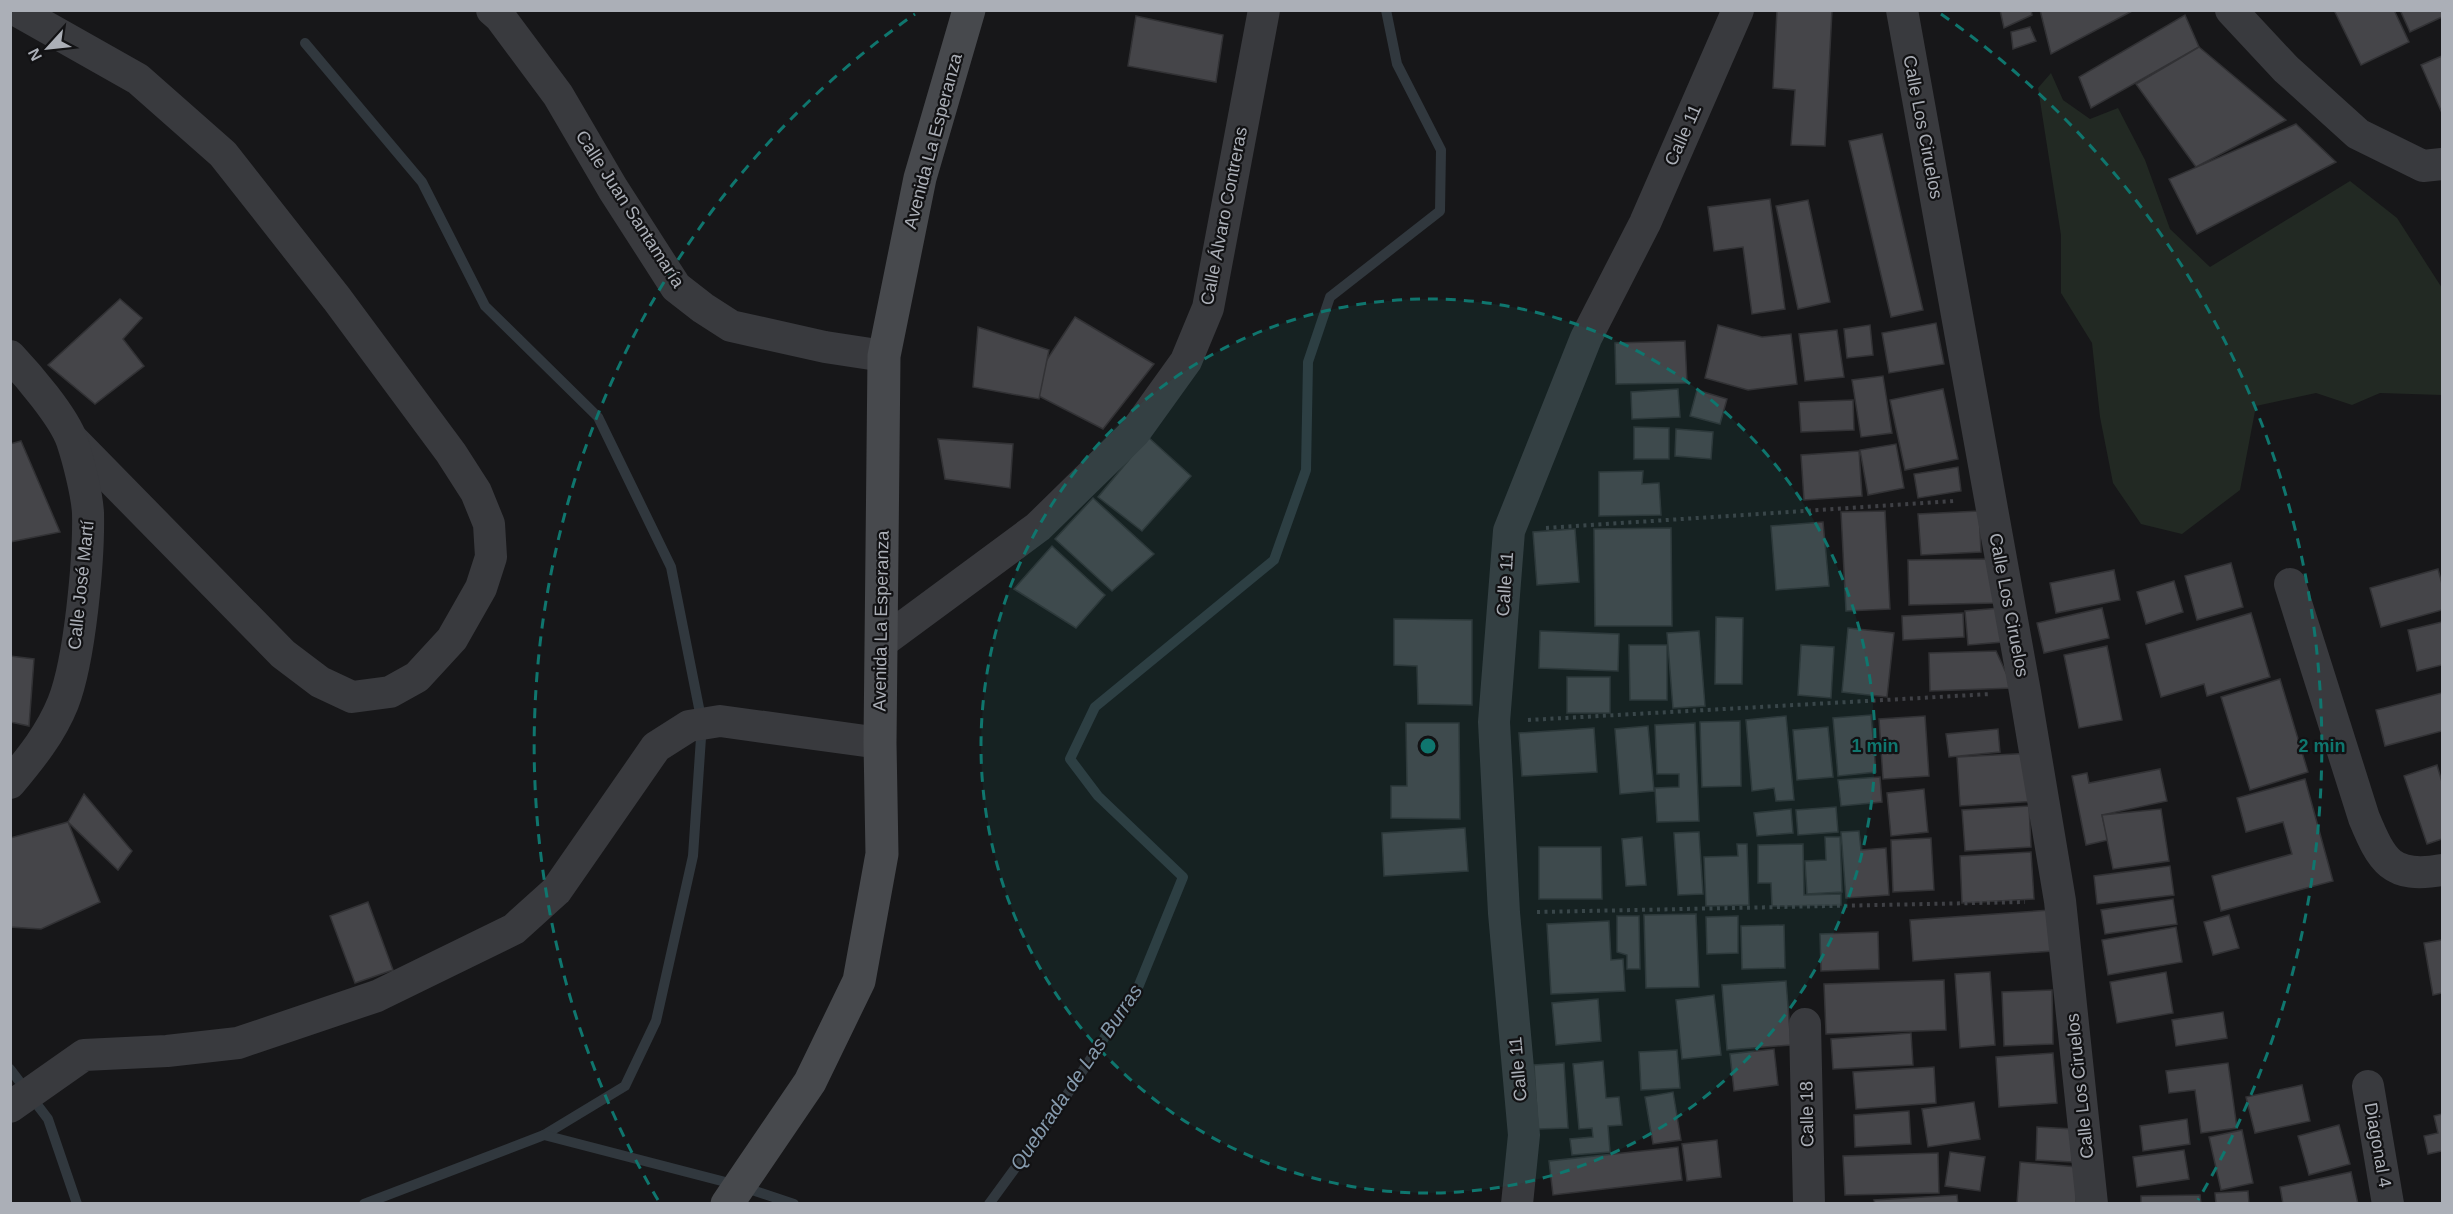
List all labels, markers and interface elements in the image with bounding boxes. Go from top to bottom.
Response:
north arrow [18,18,78,78]
text: N [25,46,45,64]
street label: Avenida La Esperanza [900,50,966,231]
street label: Calle Los Ciruelos [1899,53,1947,201]
street label: Calle 11 [1661,101,1705,169]
street label: Calle Álvaro Contreras [1197,125,1251,307]
street label: Calle Juan Santamaría [572,127,689,292]
street label: Calle José Martí [64,519,98,651]
street label: Avenida La Esperanza [869,529,893,712]
street label: Calle Los Ciruelos [1985,531,2033,679]
street label: Calle 11 [1493,551,1517,617]
centre of rings [1418,736,1438,756]
text: 1 min [1851,736,1899,756]
text: 2 min [2298,736,2346,756]
water label: Quebrada de Las Burras [1006,980,1146,1174]
street label: Calle Los Ciruelos [2062,1012,2098,1160]
street label: Calle 11 [1505,1036,1531,1102]
street label: Calle 18 [1796,1081,1818,1147]
street label: Diagonal 4 [2361,1101,2395,1189]

